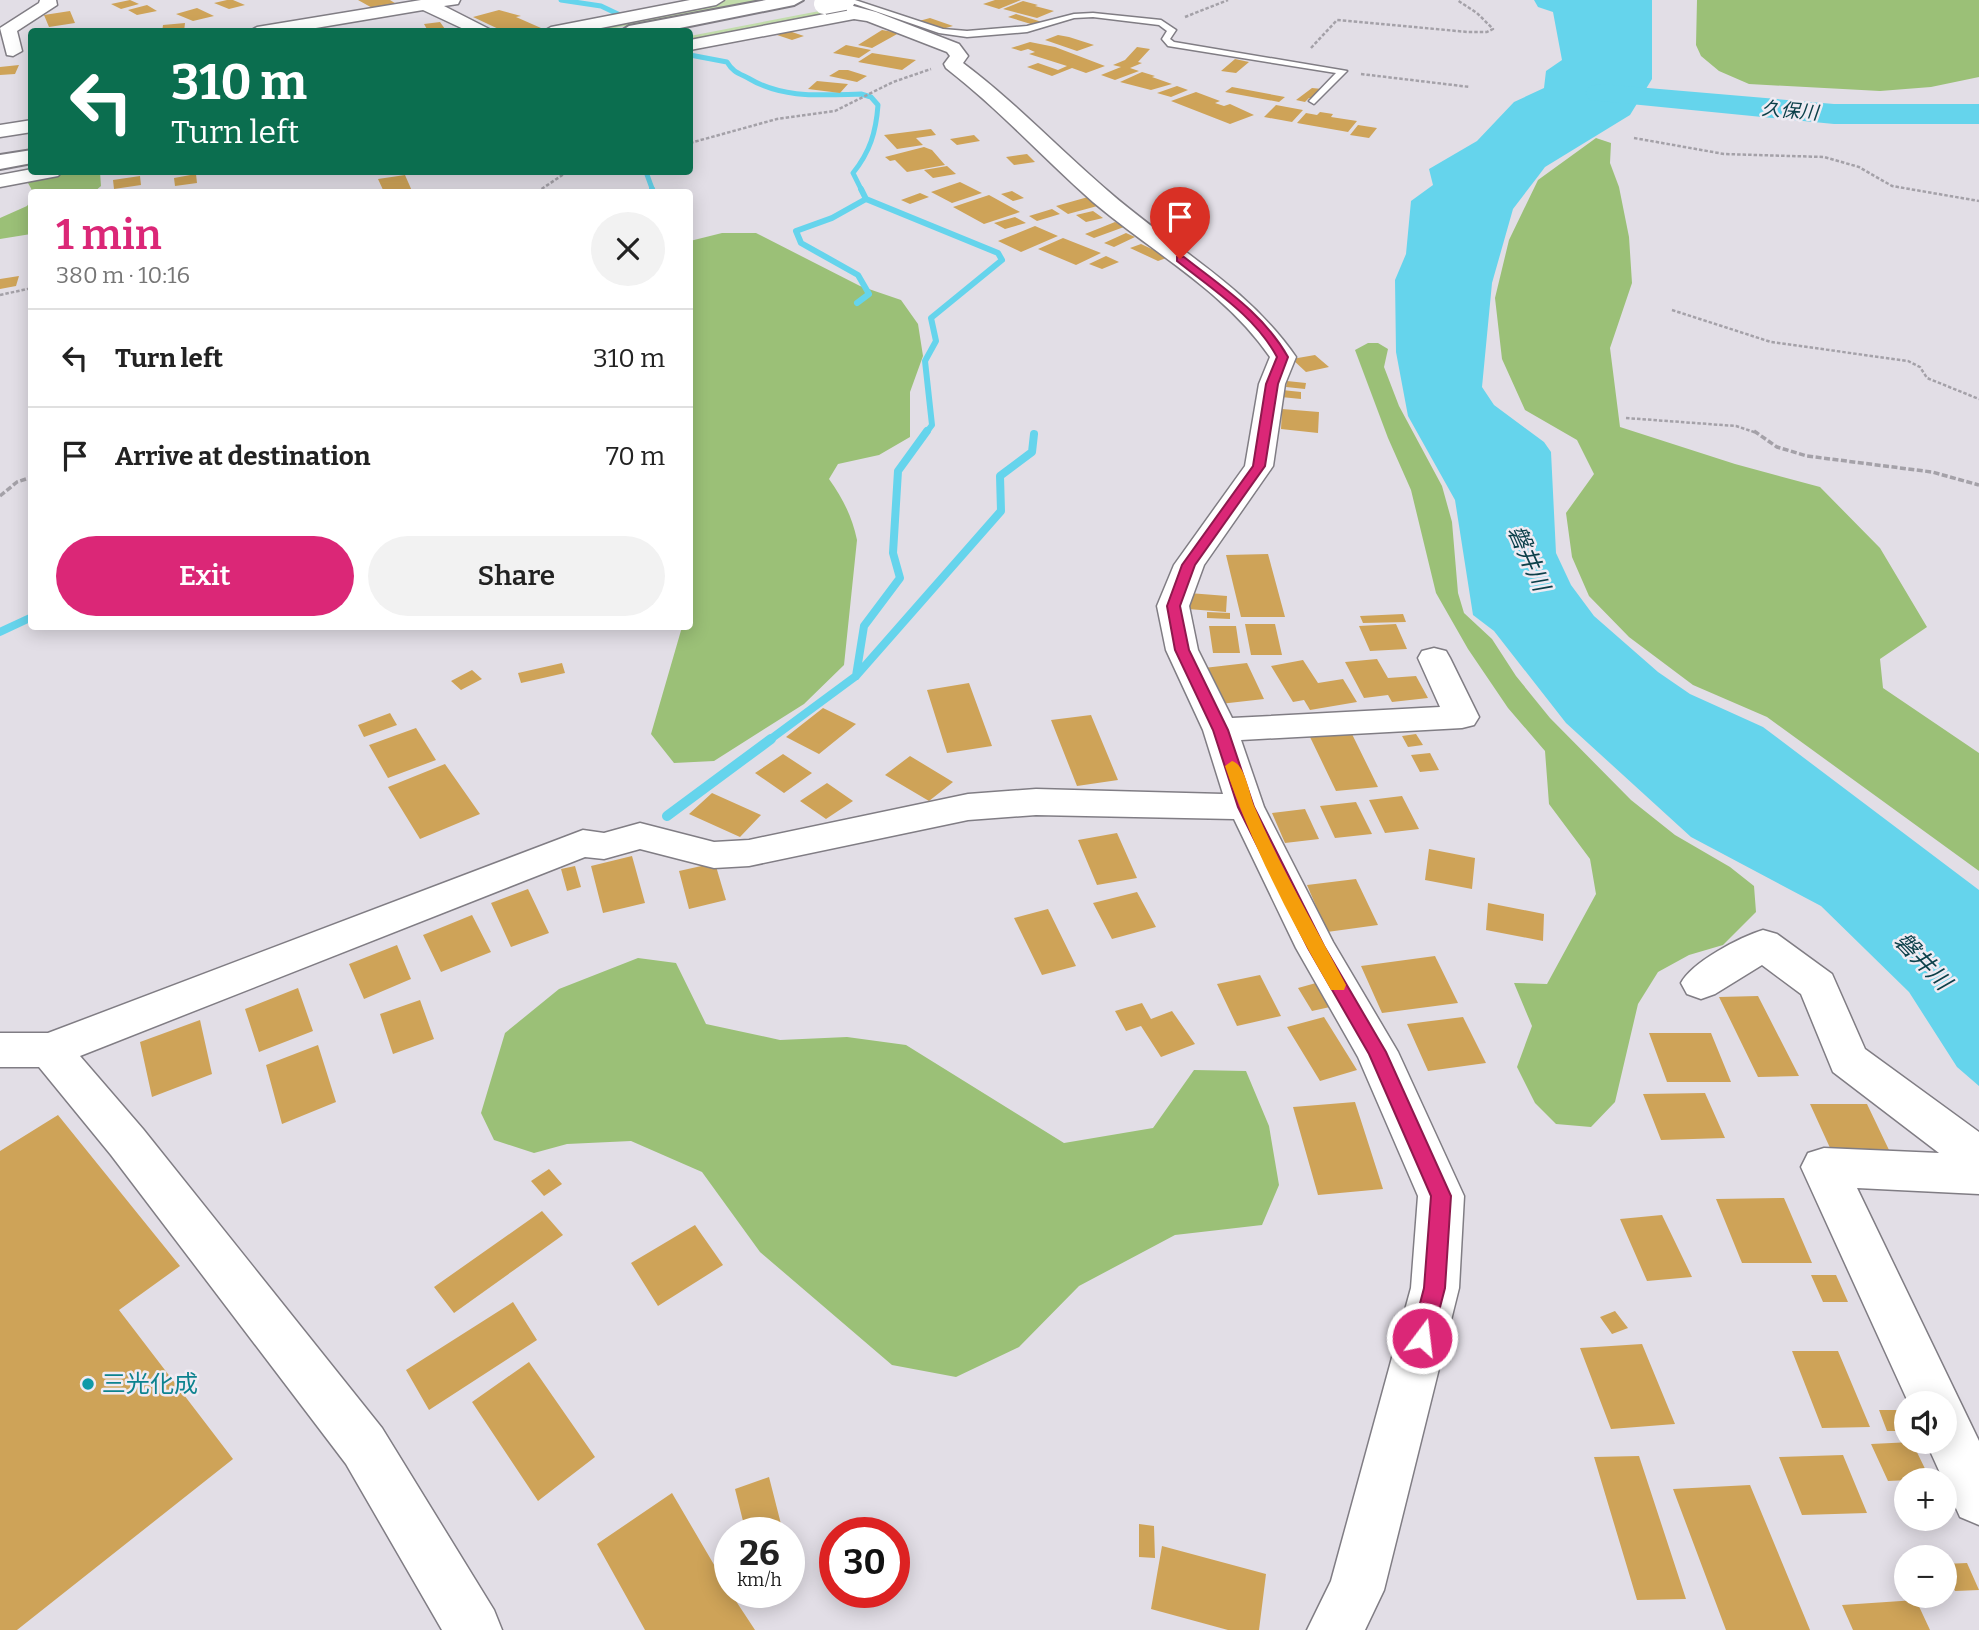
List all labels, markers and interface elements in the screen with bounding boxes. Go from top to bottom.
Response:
text: 310 m [171,53,307,112]
icon: left [56,56,147,147]
water label: 久保川 [1761,97,1821,125]
text: Turn left [171,113,299,151]
pin [1150,187,1210,259]
icon: arrive [1161,198,1199,236]
text: 1 min [56,210,162,260]
button: close [591,212,665,286]
text: 380 m · 10:16 [56,261,190,289]
icon: left [56,339,94,377]
text: Turn left [115,343,223,374]
text: 310 m [593,343,665,374]
icon: arrive [56,437,94,475]
text: Arrive at destination [115,441,370,472]
text: 70 m [606,441,665,472]
water label: 磐井川 [1502,521,1557,598]
button: Exit [56,536,354,616]
button: Share [368,536,665,616]
water label: 磐井川 [1889,926,1959,998]
position arrow [1385,1301,1459,1375]
place label: 三光化成 [102,1370,198,1398]
marker: 三光化成 [80,1376,96,1392]
map controls [1894,1391,1957,1608]
button: sound [1894,1391,1957,1454]
button: + [1894,1468,1957,1531]
speed limit sign: 30 [819,1517,910,1608]
text: 26 [739,1532,780,1574]
button: − [1894,1545,1957,1608]
text: km/h [737,1569,782,1591]

